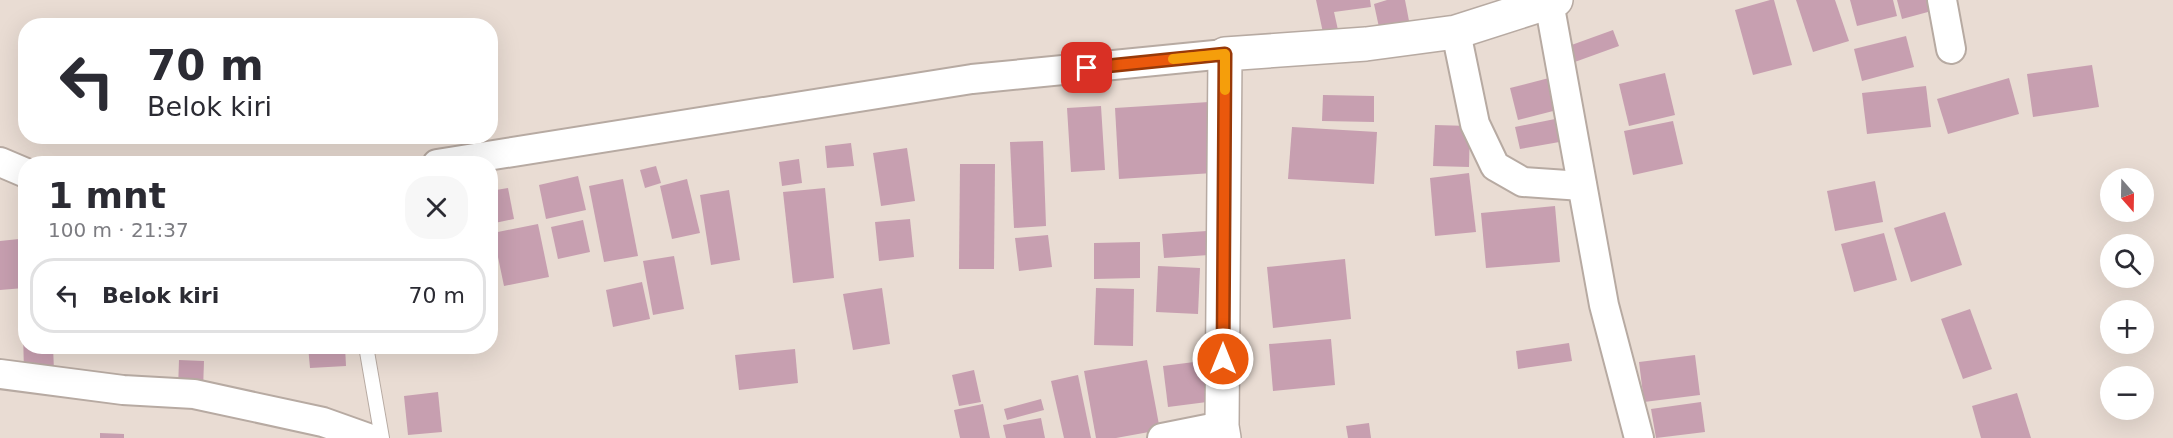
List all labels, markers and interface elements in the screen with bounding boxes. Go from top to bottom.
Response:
text: 70 m [147,41,264,90]
icon: left [48,42,126,120]
pin [1061,42,1112,93]
icon: arrive [1070,51,1103,84]
text: Belok kiri [147,91,272,122]
north arrow [2100,168,2154,222]
map controls [2100,168,2154,420]
text: 1 mnt [48,175,166,216]
button: close [405,176,468,239]
text: 100 m · 21:37 [48,218,189,242]
button: search [2100,234,2154,288]
icon: left [51,279,84,312]
text: Belok kiri [102,283,219,308]
text: 70 m [409,283,465,308]
button: + [2100,300,2154,354]
position arrow [1191,327,1255,391]
button: − [2100,366,2154,420]

